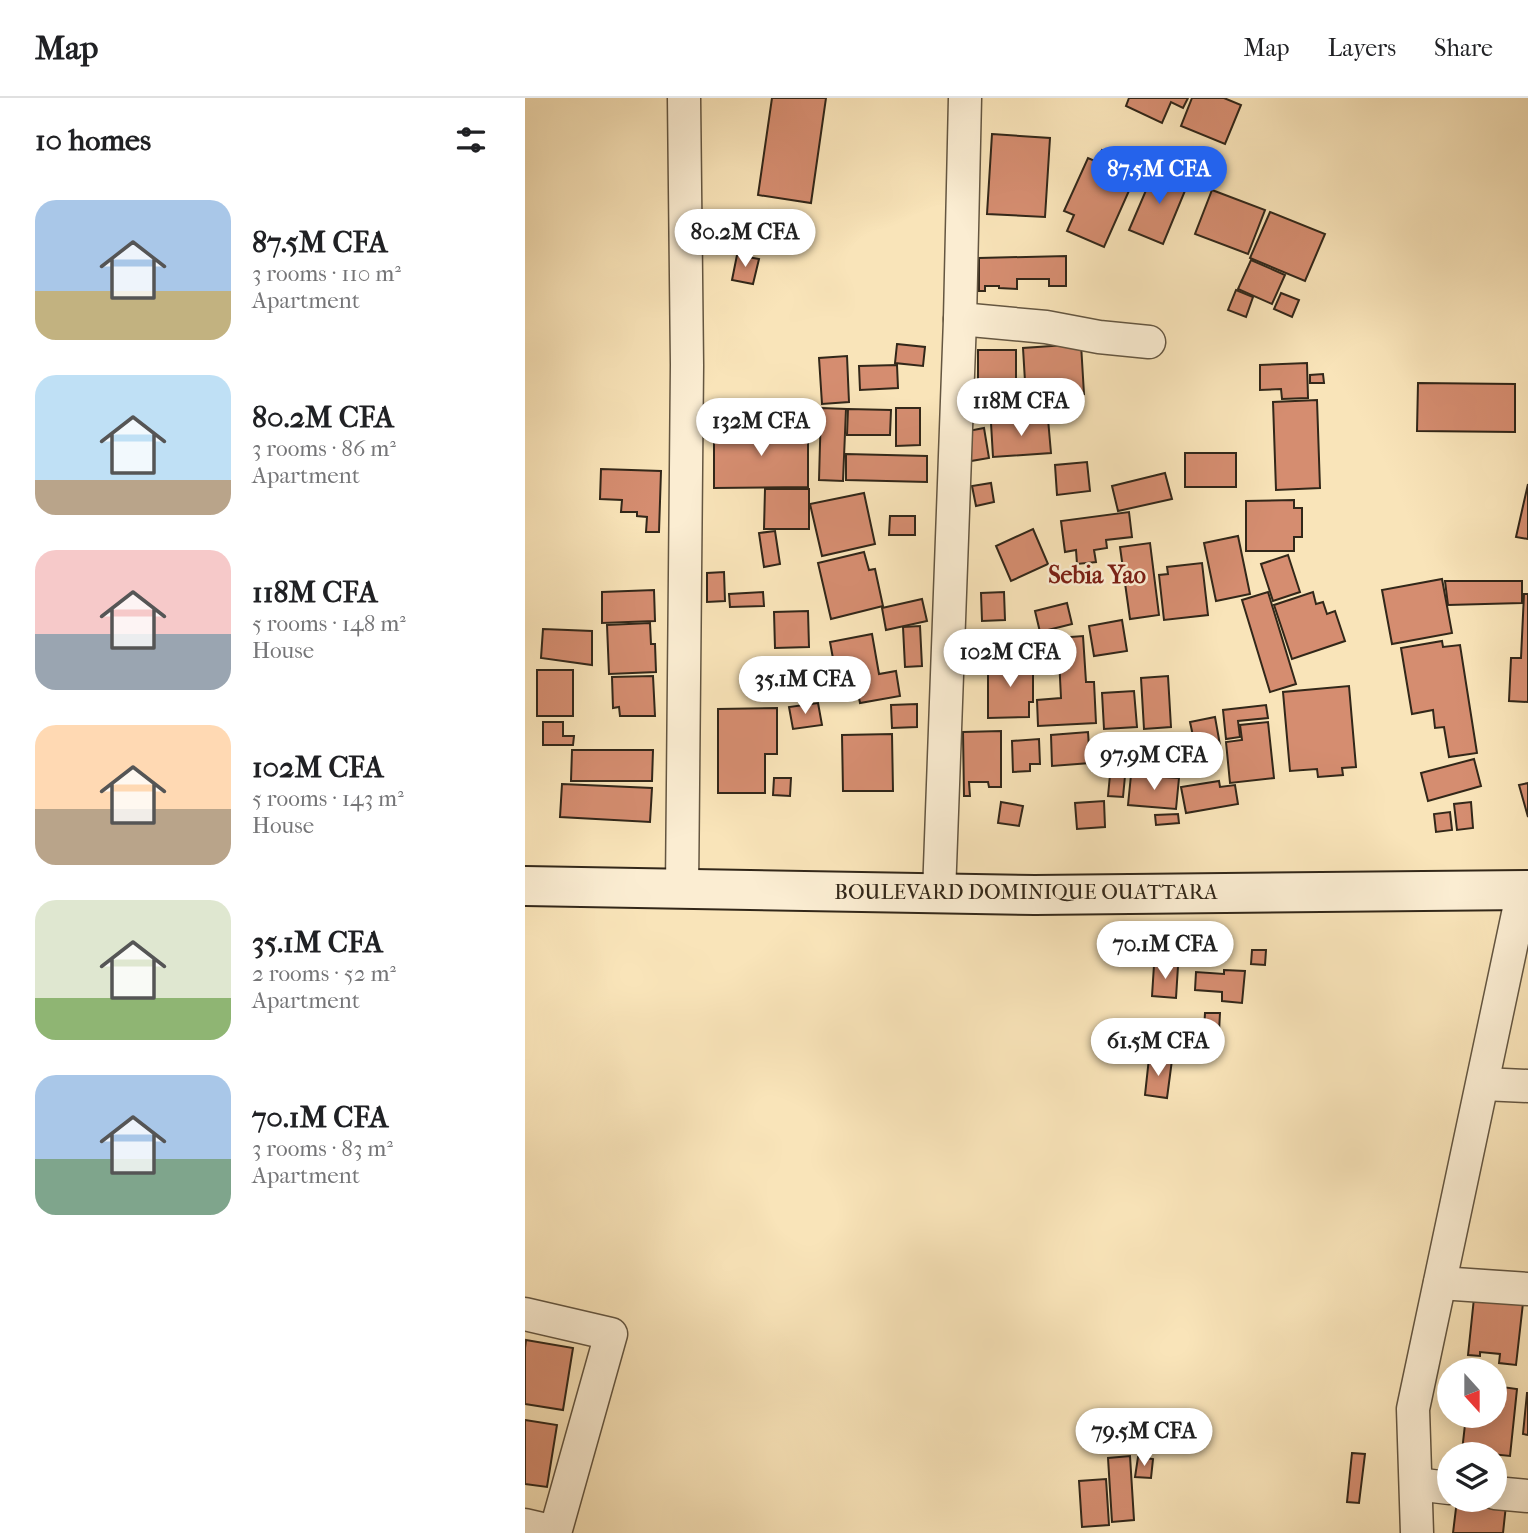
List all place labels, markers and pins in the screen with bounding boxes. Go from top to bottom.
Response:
pin: 87.5M CFA [1079,146,1239,206]
pin: 80.2M CFA [665,209,825,269]
pin: 118M CFA [949,378,1093,438]
pin: 132M CFA [689,398,833,458]
pin: 102M CFA [938,630,1082,689]
pin: 35.1M CFA [725,656,885,716]
pin: 97.9M CFA [1074,732,1234,792]
pin: 70.1M CFA [1085,922,1245,981]
pin: 61.5M CFA [1078,1018,1238,1078]
pin: 79.5M CFA [1064,1408,1224,1468]

